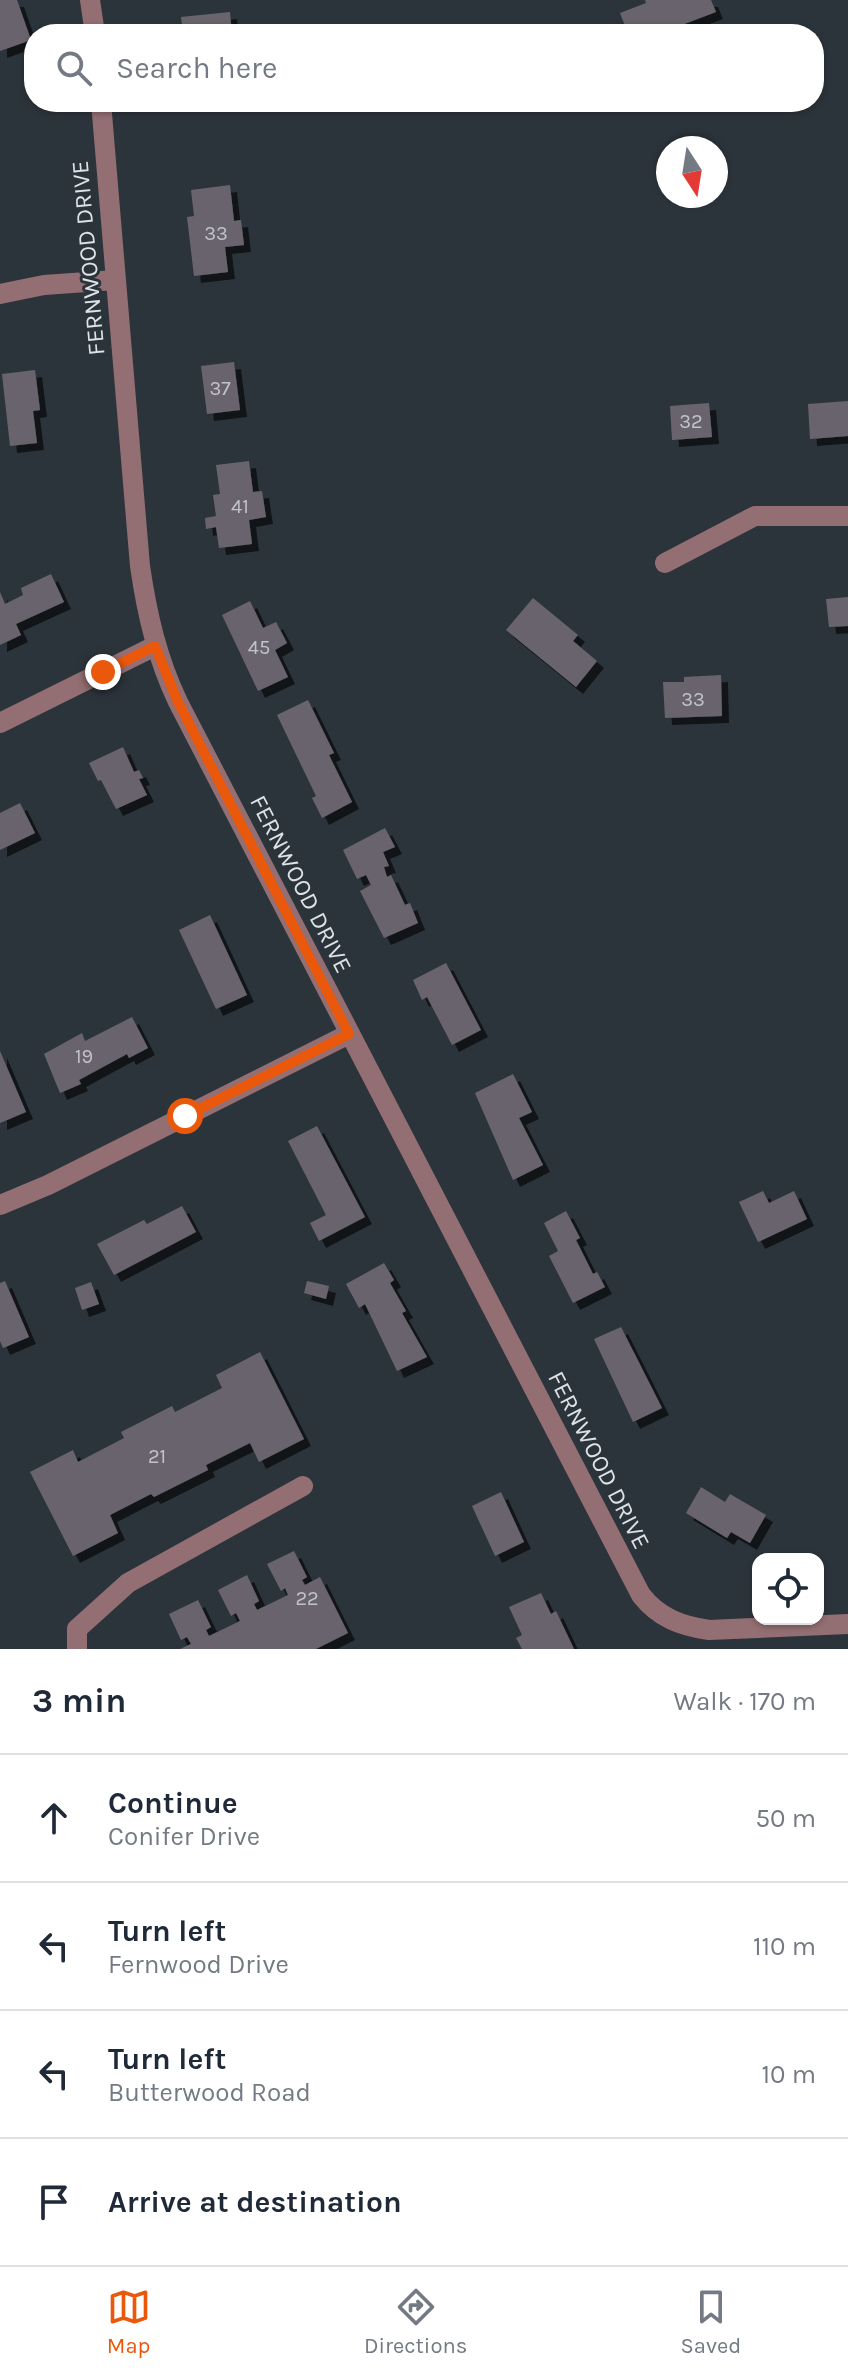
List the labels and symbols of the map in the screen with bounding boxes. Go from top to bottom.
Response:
north arrow [656,136,728,208]
street label: FERNWOOD DRIVE [66,159,110,357]
house number: 33 [204,222,228,245]
house number: 37 [209,377,231,400]
house number: 32 [679,410,703,433]
house number: 41 [231,495,249,518]
house number: 45 [248,636,270,659]
route end [85,654,121,690]
house number: 33 [681,688,705,711]
street label: FERNWOOD DRIVE [244,791,358,977]
house number: 19 [75,1045,93,1068]
route start [167,1098,203,1134]
street label: FERNWOOD DRIVE [542,1367,656,1553]
house number: 21 [148,1445,166,1468]
house number: 22 [295,1587,319,1610]

